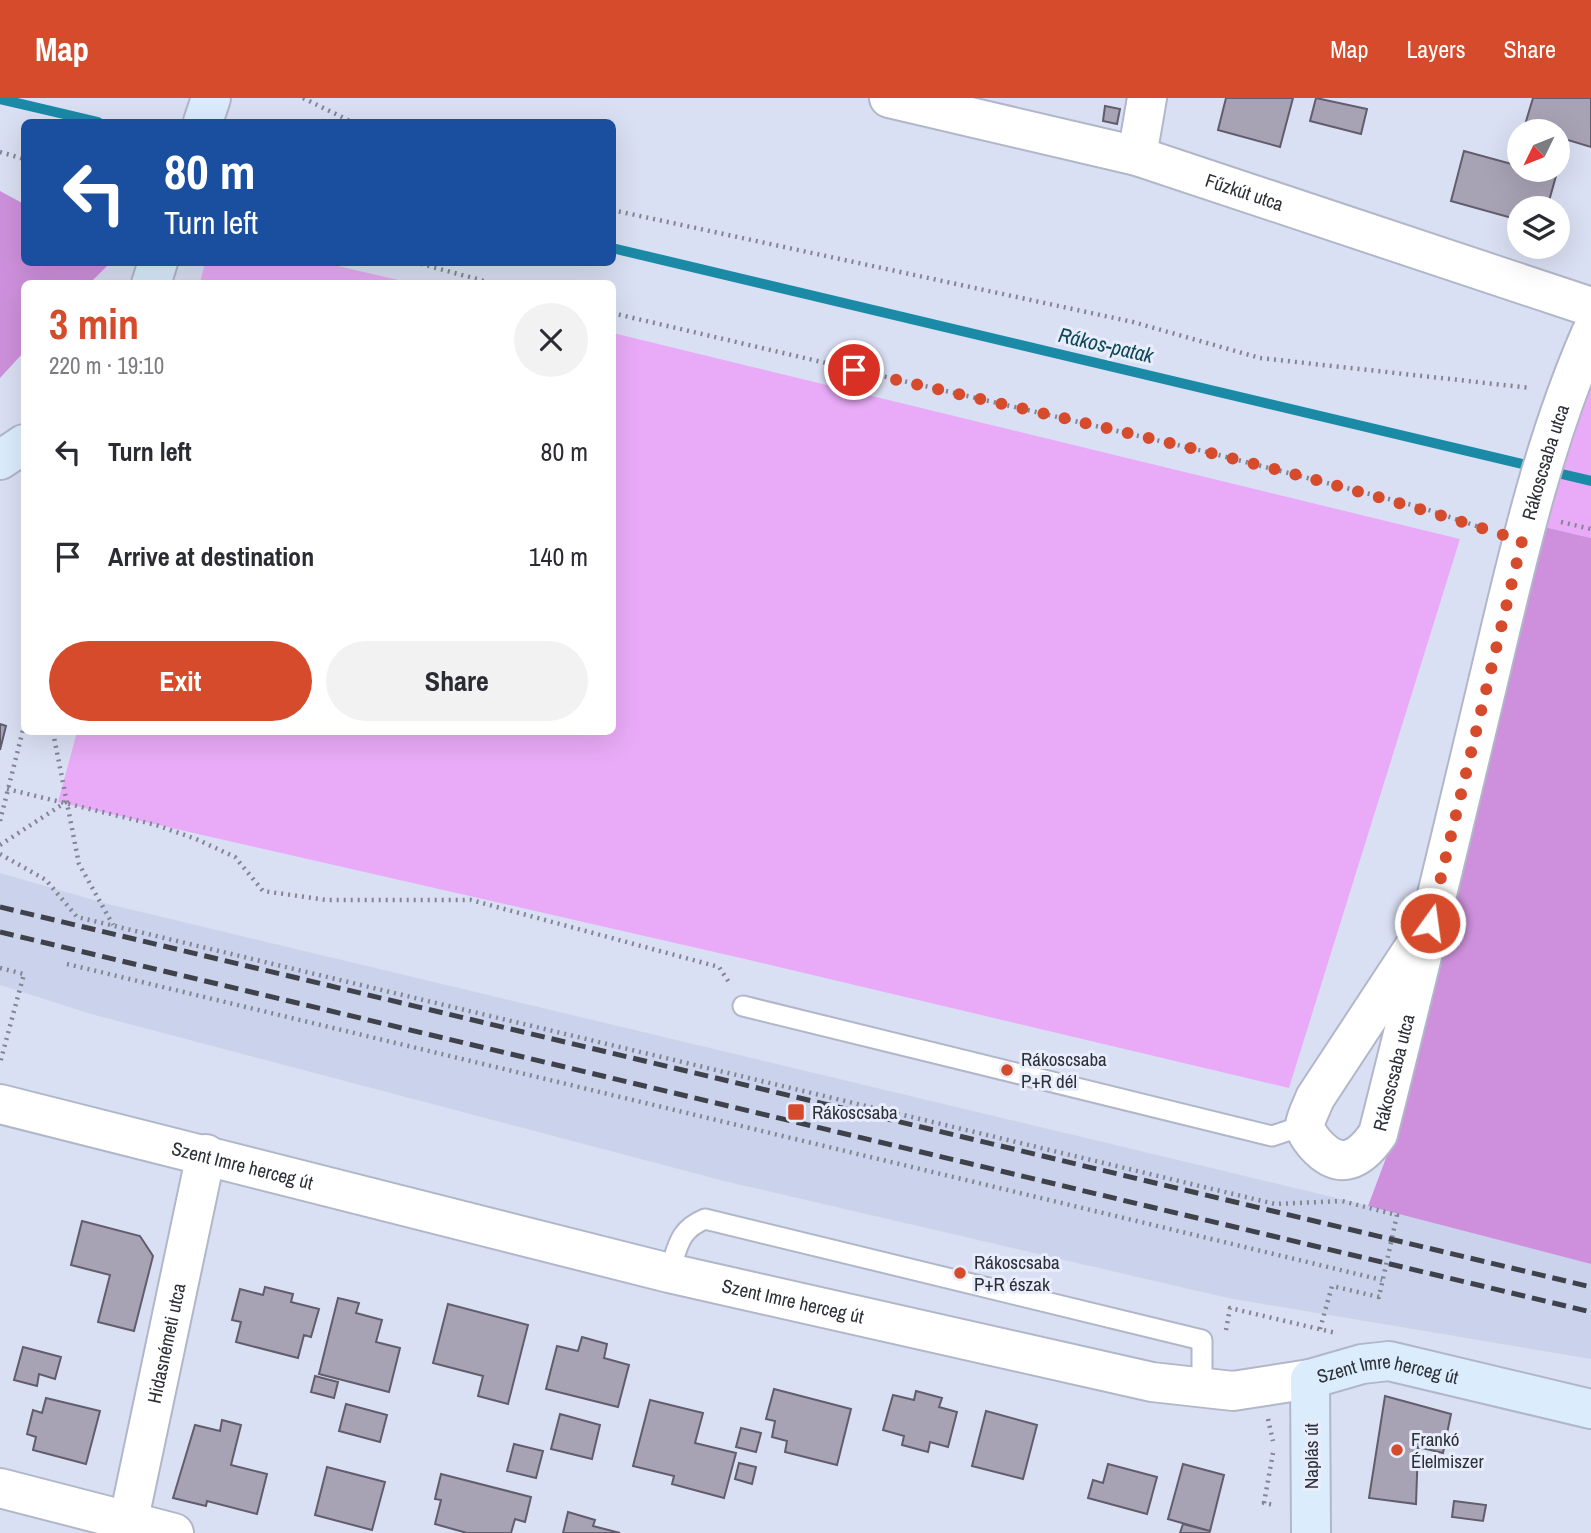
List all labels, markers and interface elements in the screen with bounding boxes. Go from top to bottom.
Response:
text: Map [35,27,89,71]
text: Map [1330,33,1368,65]
text: Layers [1406,33,1465,65]
text: Share [1503,33,1556,65]
north arrow [1507,119,1570,182]
map controls [1507,119,1570,259]
text: 80 m [164,138,256,204]
icon: left [49,147,140,238]
street label: Fűzkút utca [1202,167,1287,217]
button: layers [1507,196,1570,259]
text: Turn left [164,201,258,244]
text: 3 min [49,296,139,352]
button: close [514,303,588,377]
water label: Rákos-patak [1056,320,1158,370]
pin [824,340,884,400]
text: 220 m · 19:10 [49,350,164,381]
icon: arrive [835,351,873,389]
street label: Rákoscsaba utca [1515,400,1575,523]
icon: left [49,433,87,471]
text: Turn left [108,434,192,469]
text: 80 m [541,434,588,469]
icon: arrive [49,538,87,576]
text: Arrive at destination [108,539,314,574]
text: 140 m [529,539,588,574]
button: Exit [49,641,312,721]
button: Share [326,641,588,721]
position arrow [1393,886,1467,960]
street label: Rákoscsaba utca [1366,1011,1421,1134]
place label: Rákoscsaba P+R dél [1021,1046,1107,1094]
marker: Rákoscsaba P+R dél [999,1062,1015,1078]
place label: Rákoscsaba [812,1099,898,1125]
marker: Rákoscsaba [786,1102,806,1122]
street label: Szent Imre herceg út [169,1135,316,1196]
place label: Rákoscsaba P+R észak [974,1249,1060,1297]
marker: Rákoscsaba P+R észak [952,1265,968,1281]
street label: Szent Imre herceg út [719,1272,867,1330]
street label: Hidasnémeti utca [141,1280,191,1406]
street label: Szent Imre herceg út [1314,1348,1462,1390]
street label: Naplás út [1298,1422,1324,1489]
place label: Frankó Élelmiszer [1411,1426,1485,1474]
marker: Frankó Élelmiszer [1389,1442,1405,1458]

